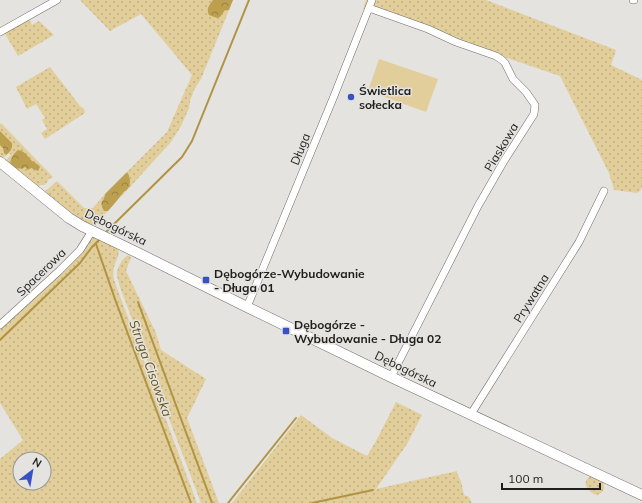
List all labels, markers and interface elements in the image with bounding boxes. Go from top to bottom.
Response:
place label: Świetlica sołecka [359,83,411,112]
marker: Świetlica sołecka [346,92,356,102]
street label: Piaskowa [481,120,521,174]
street label: Długa [287,131,313,167]
street label: Dębogórska [83,206,149,248]
street label: Spacerowa [13,245,69,299]
place label: Dębogórze-Wybudowanie - Długa 01 [214,266,365,295]
street label: Prywatna [510,271,552,325]
marker: Dębogórze-Wybudowanie - Długa 01 [201,275,211,285]
water label: Struga Cisowska [126,317,176,419]
place label: Dębogórze - Wybudowanie - Długa 02 [294,317,441,346]
marker: Dębogórze - Wybudowanie - Długa 02 [281,326,291,336]
street label: Dębogórska [373,348,439,390]
north arrow [12,451,52,491]
text: N [30,454,44,471]
scale bar [502,465,600,491]
text: 100 m [508,471,543,486]

